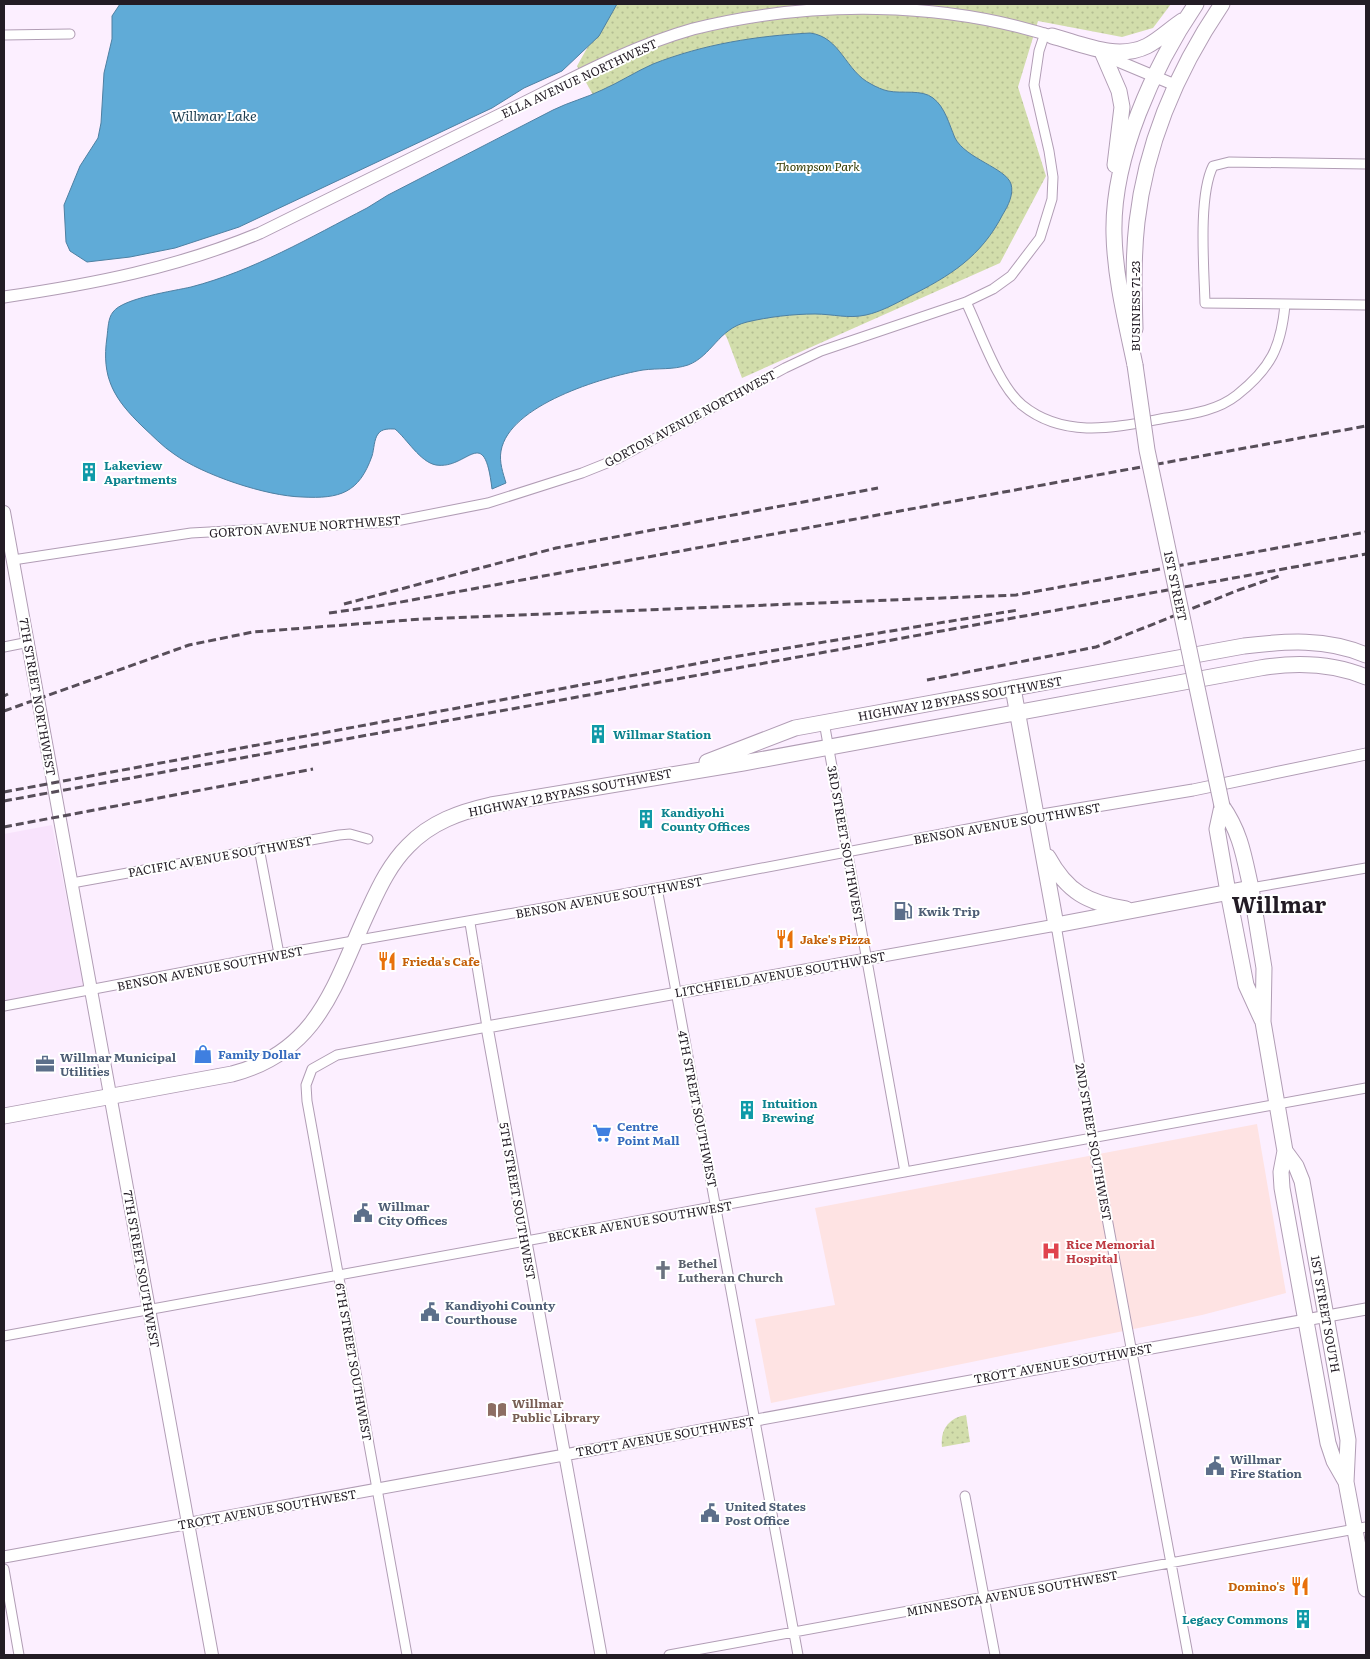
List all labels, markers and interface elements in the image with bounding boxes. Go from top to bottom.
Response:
street label: ELLA AVENUE NORTHWEST [498,34,660,122]
water label: Willmar Lake [171,105,257,125]
park label: Thompson Park [776,157,860,175]
street label: BUSINESS 71-23 [1126,260,1144,352]
street label: GORTON AVENUE NORTHWEST [601,365,779,471]
place label: Lakeview Apartments [104,456,177,488]
building icon: Lakeview Apartments [78,461,100,483]
street label: GORTON AVENUE NORTHWEST [209,510,402,542]
street label: 1ST STREET [1160,549,1192,623]
street label: 7TH STREET NORTHWEST [15,616,61,778]
street label: HIGHWAY 12 BYPASS SOUTHWEST [856,671,1064,725]
building icon: Willmar Station [587,723,609,745]
place label: Willmar Station [613,725,712,743]
street label: HIGHWAY 12 BYPASS SOUTHWEST [467,763,674,821]
street label: 3RD STREET SOUTHWEST [823,764,869,924]
street label: BENSON AVENUE SOUTHWEST [912,798,1102,848]
place label: Kandiyohi County Offices [661,803,750,835]
building icon: Kandiyohi County Offices [635,808,657,830]
street label: PACIFIC AVENUE SOUTHWEST [126,831,314,881]
street label: BENSON AVENUE SOUTHWEST [514,872,704,922]
district label: Willmar [1232,887,1326,920]
fuel station icon: Kwik Trip [892,900,914,922]
place label: Kwik Trip [918,902,980,920]
restaurant icon: Jake's Pizza [774,928,796,950]
place label: Jake's Pizza [800,930,871,948]
street label: BENSON AVENUE SOUTHWEST [115,941,305,995]
street label: LITCHFIELD AVENUE SOUTHWEST [673,947,887,1001]
restaurant icon: Frieda's Cafe [376,950,398,972]
place label: Frieda's Cafe [402,952,480,970]
street label: 4TH STREET SOUTHWEST [674,1029,722,1189]
shop icon: Family Dollar [192,1043,214,1065]
place label: Family Dollar [218,1045,301,1063]
place label: Willmar Municipal Utilities [60,1048,177,1080]
office icon: Willmar Municipal Utilities [34,1053,56,1075]
street label: 2ND STREET SOUTHWEST [1071,1062,1117,1222]
place label: Intuition Brewing [762,1094,818,1126]
building icon: Intuition Brewing [736,1099,758,1121]
place label: Centre Point Mall [617,1117,680,1149]
street label: 5TH STREET SOUTHWEST [495,1121,541,1281]
supermarket icon: Centre Point Mall [591,1122,613,1144]
street label: 7TH STREET SOUTHWEST [119,1189,165,1349]
street label: BECKER AVENUE SOUTHWEST [546,1196,734,1246]
place label: Willmar City Offices [378,1197,447,1229]
public building icon: Willmar City Offices [352,1202,374,1224]
place label: Rice Memorial Hospital [1066,1235,1155,1267]
hospital icon: Rice Memorial Hospital [1040,1240,1062,1262]
place label: Bethel Lutheran Church [678,1254,783,1286]
street label: 1ST STREET SOUTH [1307,1254,1345,1374]
church icon: Bethel Lutheran Church [652,1259,674,1281]
street label: 6TH STREET SOUTHWEST [331,1282,377,1442]
place label: Kandiyohi County Courthouse [445,1296,556,1328]
public building icon: Kandiyohi County Courthouse [419,1301,441,1323]
street label: TROTT AVENUE SOUTHWEST [972,1338,1154,1388]
place label: Willmar Public Library [512,1394,600,1426]
library icon: Willmar Public Library [486,1399,508,1421]
street label: TROTT AVENUE SOUTHWEST [574,1411,756,1461]
place label: Willmar Fire Station [1230,1450,1303,1482]
public building icon: Willmar Fire Station [1204,1455,1226,1477]
street label: TROTT AVENUE SOUTHWEST [176,1484,358,1534]
place label: United States Post Office [725,1497,806,1529]
public building icon: United States Post Office [699,1502,721,1524]
street label: MINNESOTA AVENUE SOUTHWEST [905,1565,1119,1621]
restaurant icon: Domino's [1289,1575,1311,1597]
place label: Domino's [1228,1577,1285,1595]
building icon: Legacy Commons [1292,1608,1314,1630]
place label: Legacy Commons [1182,1610,1288,1628]

